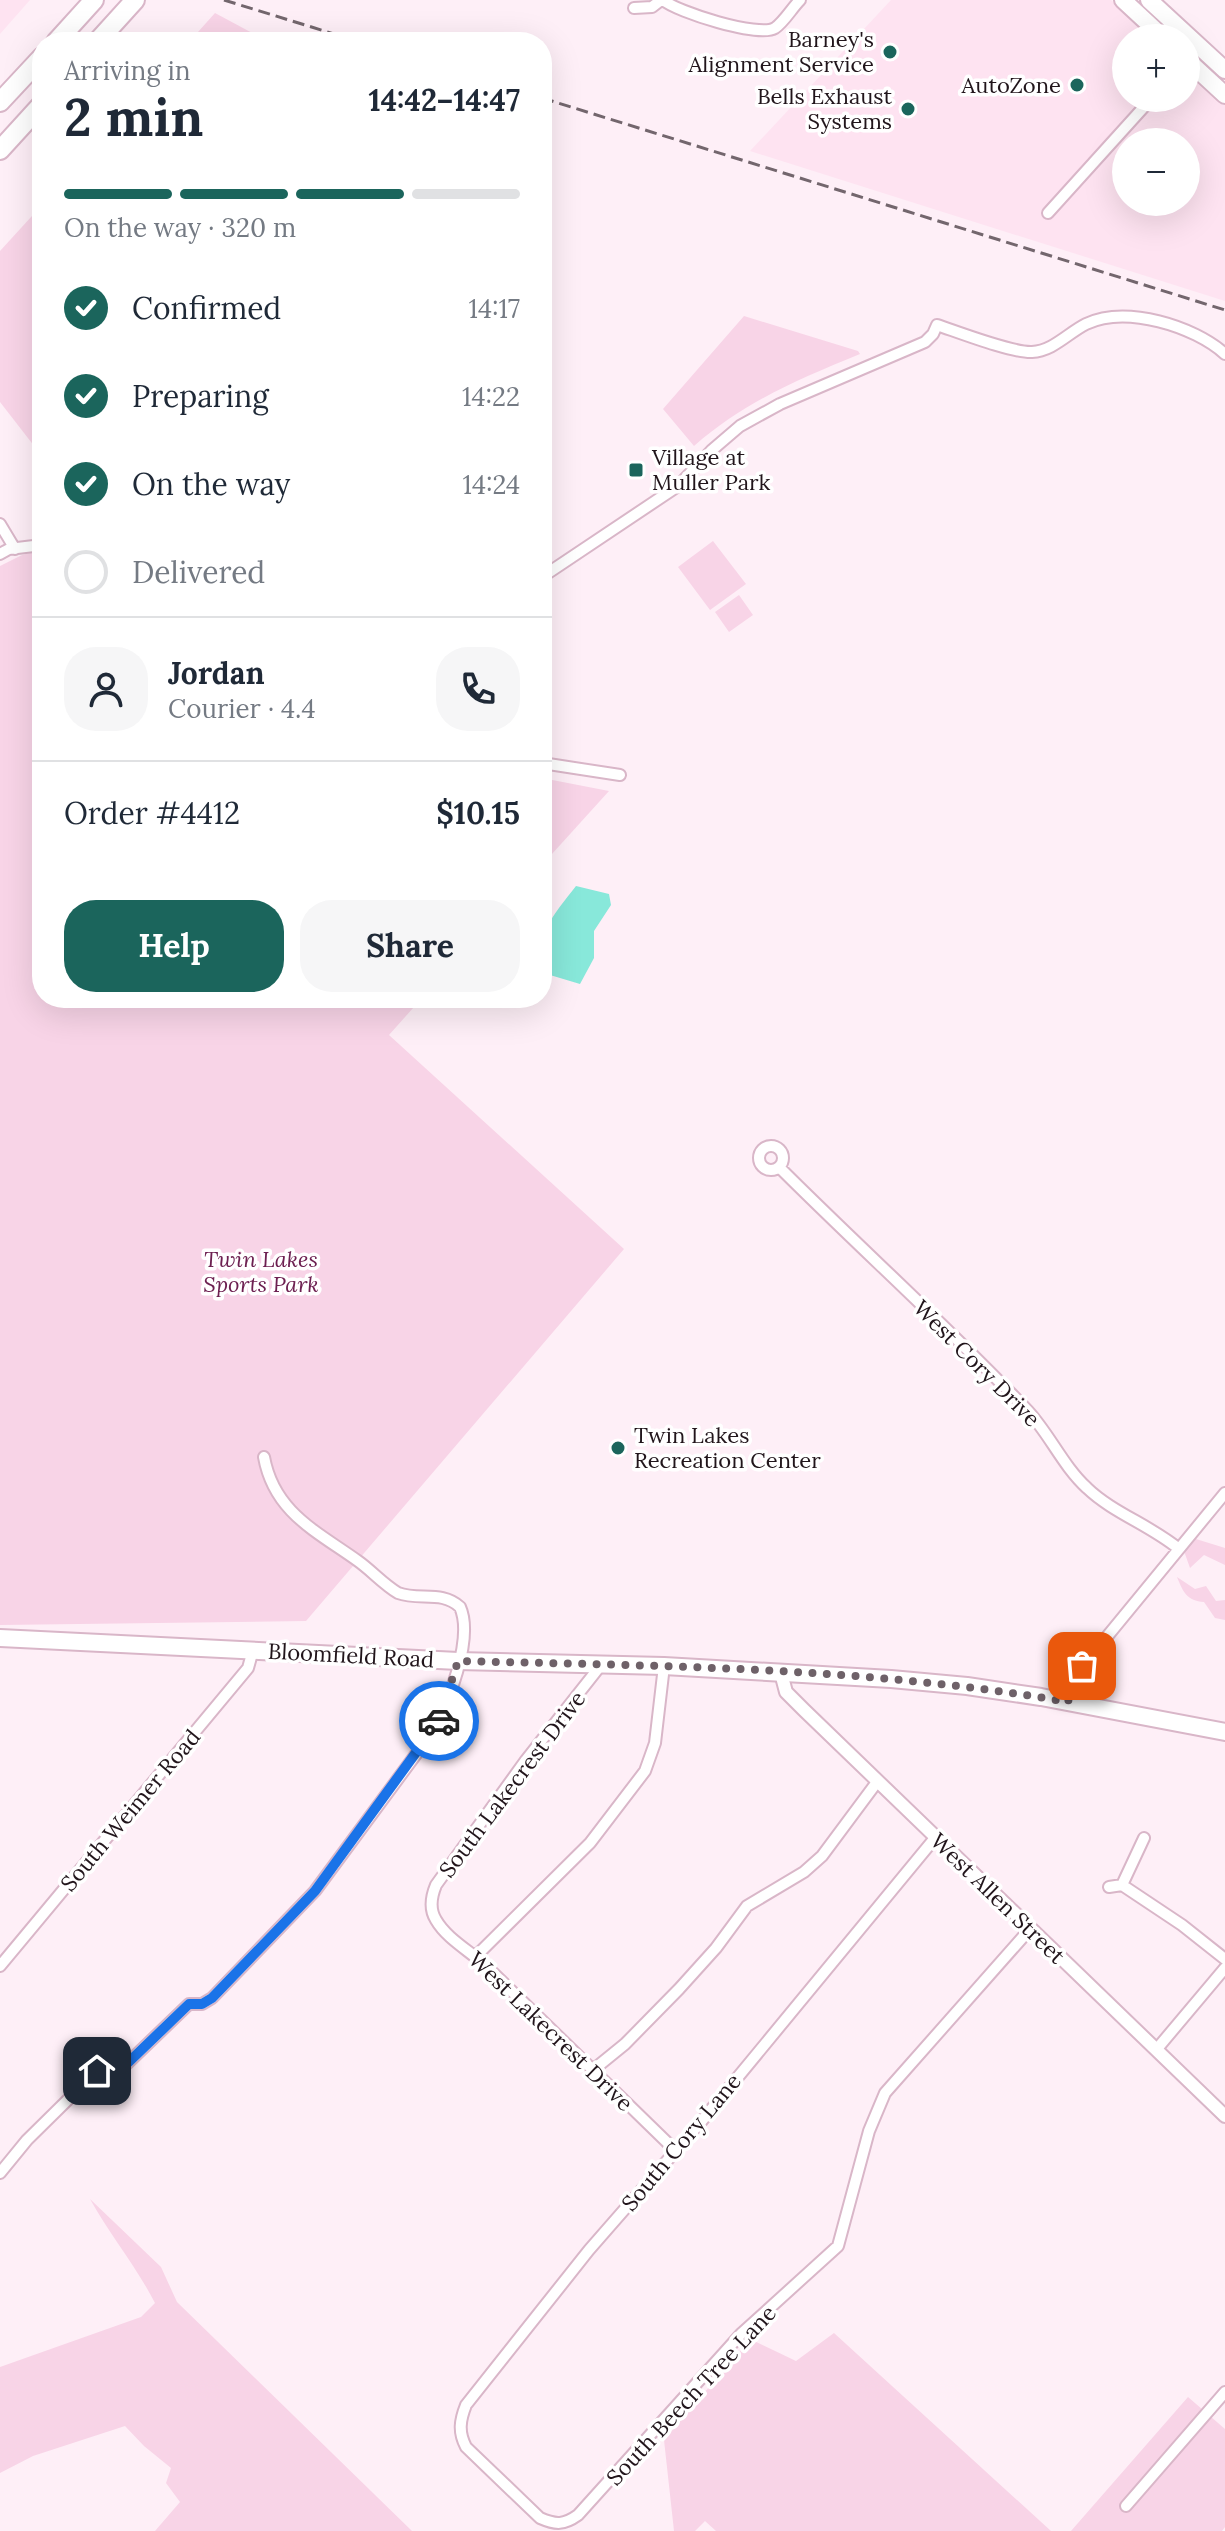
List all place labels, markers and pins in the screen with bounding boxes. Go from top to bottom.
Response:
place label: Barney's Alignment Service [688,25,874,78]
marker: Barney's Alignment Service [881,43,899,61]
place label: AutoZone [961,71,1061,99]
marker: AutoZone [1068,76,1086,94]
place label: Bells Exhaust Systems [757,82,892,135]
marker: Bells Exhaust Systems [899,100,917,118]
place label: Village at Muller Park [651,443,771,496]
marker: Village at Muller Park [627,461,645,479]
place label: Twin Lakes Recreation Center [634,1421,821,1474]
marker: Twin Lakes Recreation Center [609,1439,627,1457]
pin [1048,1632,1116,1700]
pin [63,2037,131,2105]

